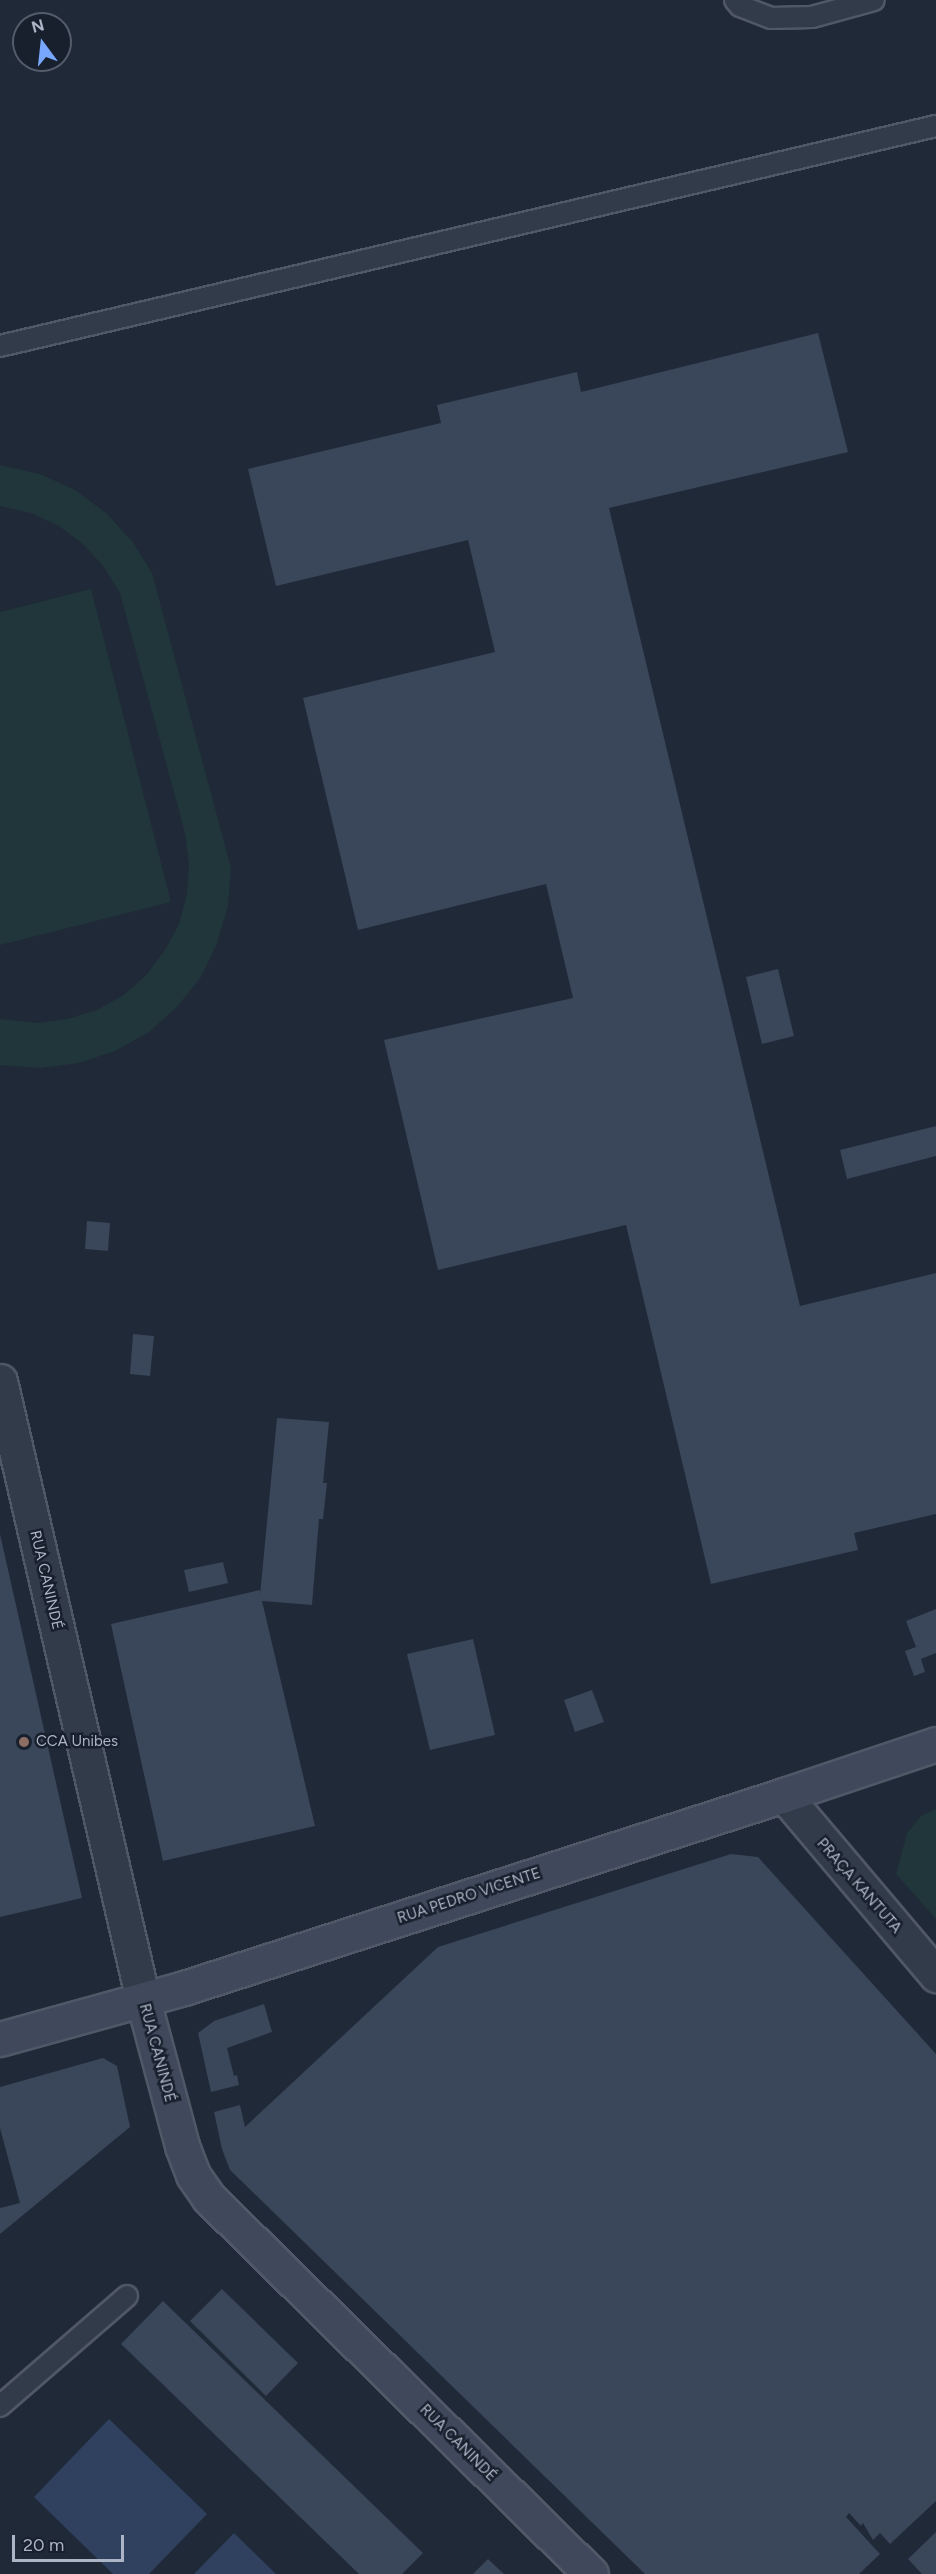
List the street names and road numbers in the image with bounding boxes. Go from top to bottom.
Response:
street label: RUA CANINDÉ [26,1529,66,1631]
street label: PRAÇA KANTUTA [813,1835,905,1937]
street label: RUA PEDRO VICENTE [395,1864,543,1928]
street label: RUA CANINDÉ [135,2002,179,2104]
street label: RUA CANINDÉ [416,2401,500,2485]

